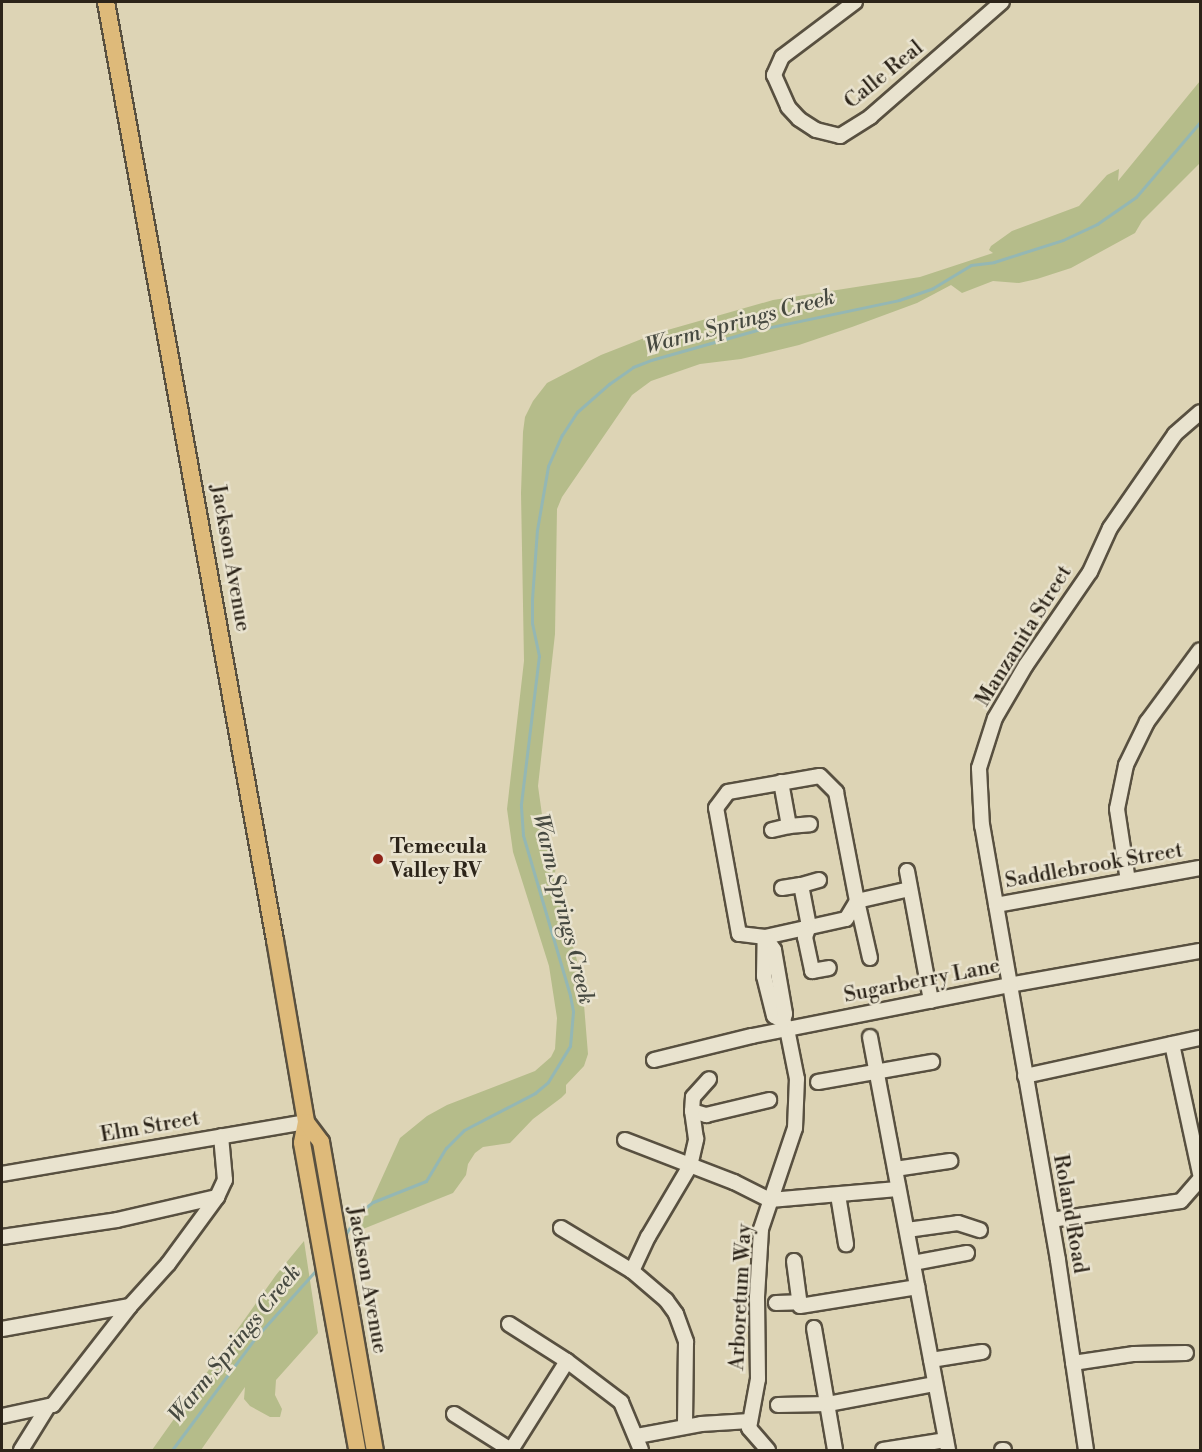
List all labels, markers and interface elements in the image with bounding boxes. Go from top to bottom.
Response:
street label: Calle Real [839,36,929,114]
water label: Warm Springs Creek [642,284,838,360]
street label: Jackson Avenue [205,482,255,634]
street label: Manzanita Street [971,561,1077,711]
water label: Warm Springs Creek [527,811,599,1007]
place label: Temecula Valley RV [390,834,487,884]
street label: Saddlebrook Street [1003,838,1185,894]
marker: Temecula Valley RV [371,852,385,866]
street label: Sugarberry Lane [842,954,1002,1008]
street label: Elm Street [98,1106,202,1148]
street label: Roland Road [1047,1152,1093,1276]
street label: Jackson Avenue [342,1204,392,1356]
street label: Arboretum Way [725,1223,757,1371]
water label: Warm Springs Creek [163,1260,307,1428]

